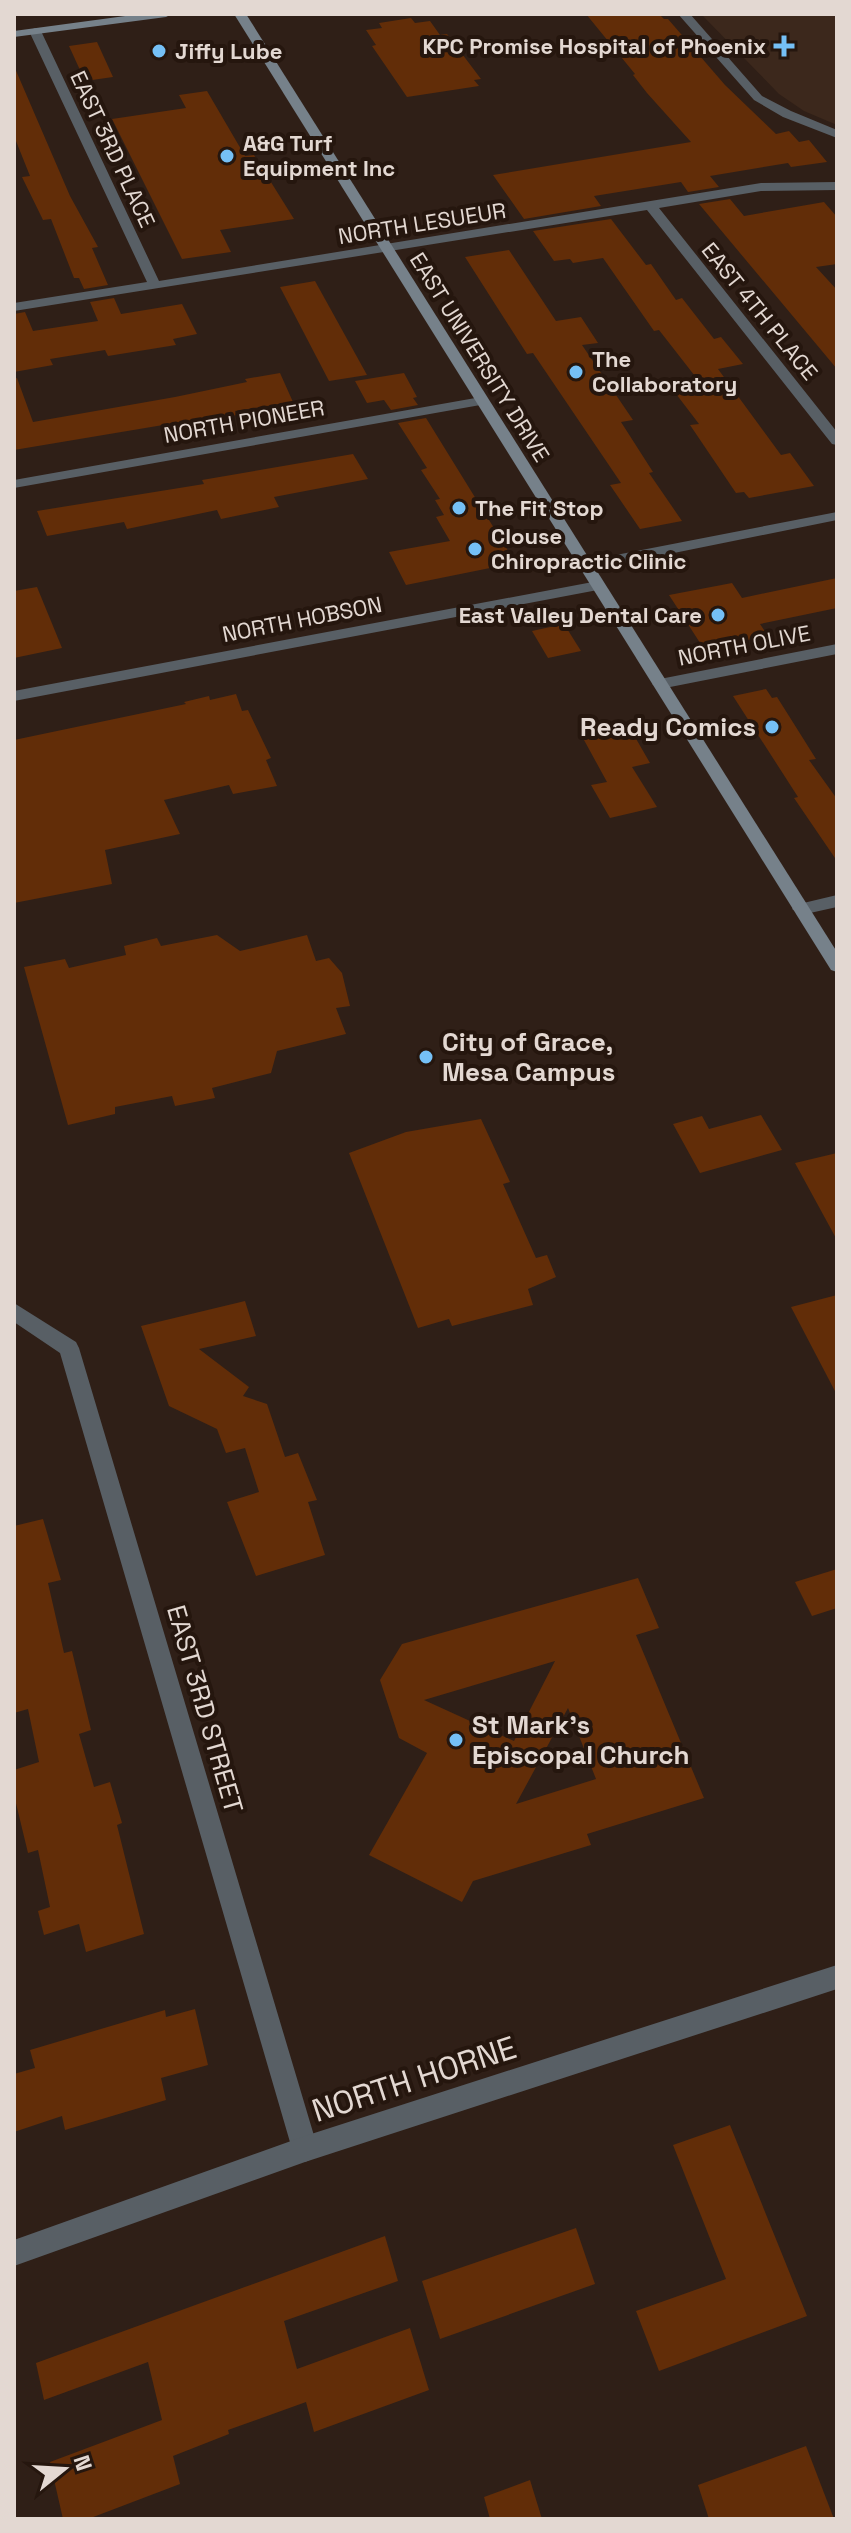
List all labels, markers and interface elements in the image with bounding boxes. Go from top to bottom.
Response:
place label: KPC Promise Hospital of Phoenix [422,32,766,60]
marker: KPC Promise Hospital of Phoenix [773,35,795,57]
place label: Jiffy Lube [175,37,282,65]
marker: Jiffy Lube [150,42,168,60]
street label: EAST 3RD PLACE [64,66,162,232]
place label: A&G Turf Equipment Inc [243,129,395,182]
marker: A&G Turf Equipment Inc [218,147,236,165]
street label: NORTH LESUEUR [336,196,508,250]
street label: EAST 4TH PLACE [696,236,824,386]
street label: EAST UNIVERSITY DRIVE [404,247,556,467]
place label: The Collaboratory [592,345,737,398]
marker: The Collaboratory [567,363,585,381]
street label: NORTH PIONEER [162,393,326,449]
place label: The Fit Stop [475,494,603,522]
marker: The Fit Stop [450,499,468,517]
place label: Clouse Chiropractic Clinic [491,522,687,575]
marker: Clouse Chiropractic Clinic [466,540,484,558]
street label: NORTH HOBSON [220,590,384,648]
place label: East Valley Dental Care [459,601,702,629]
marker: East Valley Dental Care [709,606,727,624]
street label: NORTH OLIVE [676,618,812,672]
place label: Ready Comics [580,710,756,744]
marker: Ready Comics [763,718,781,736]
place label: City of Grace, Mesa Campus [442,1025,615,1089]
marker: City of Grace, Mesa Campus [417,1048,435,1066]
street label: EAST 3RD STREET [159,1601,251,1817]
place label: St Mark's Episcopal Church [472,1708,689,1772]
marker: St Mark's Episcopal Church [447,1731,465,1749]
street label: NORTH HORNE [307,2027,521,2131]
north arrow [24,2429,104,2509]
text: N [67,2451,99,2474]

